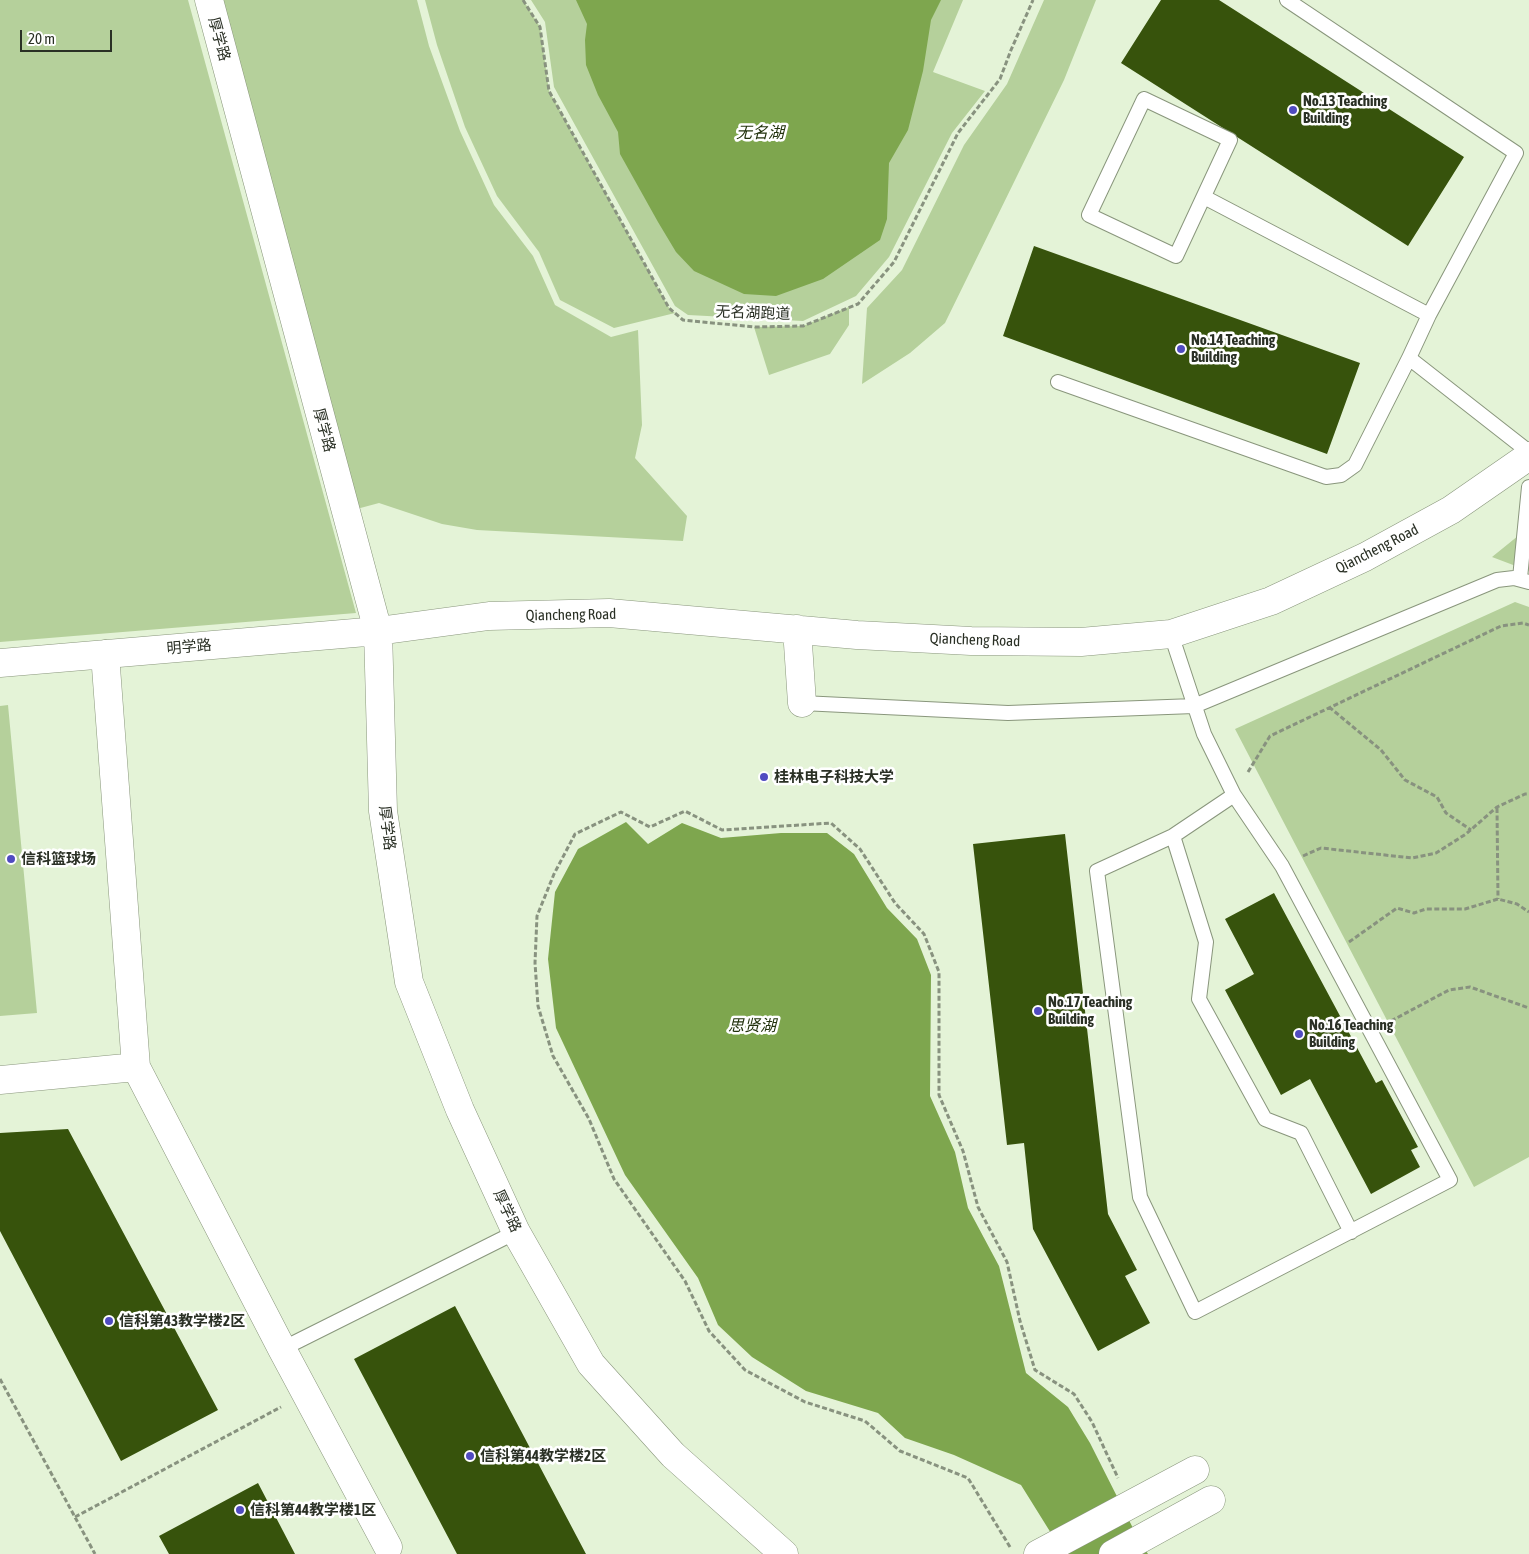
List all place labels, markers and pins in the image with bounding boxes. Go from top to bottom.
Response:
place label: No.13 Teaching Building [1303,92,1387,127]
marker: No.13 Teaching Building [1287,104,1299,116]
place label: No.14 Teaching Building [1191,331,1275,366]
marker: No.14 Teaching Building [1175,343,1187,355]
place label: 桂林电子科技大学 [774,768,894,786]
marker: 桂林电子科技大学 [758,771,770,783]
place label: 信科篮球场 [21,850,96,868]
marker: 信科篮球场 [5,853,17,865]
place label: No.17 Teaching Building [1048,993,1132,1028]
marker: No.17 Teaching Building [1032,1005,1044,1017]
place label: No.16 Teaching Building [1309,1016,1393,1051]
marker: No.16 Teaching Building [1293,1028,1305,1040]
place label: 信科第43教学楼2区 [119,1312,245,1330]
marker: 信科第43教学楼2区 [103,1315,115,1327]
place label: 信科第44教学楼2区 [480,1447,606,1465]
marker: 信科第44教学楼2区 [464,1450,476,1462]
place label: 信科第44教学楼1区 [250,1501,376,1519]
marker: 信科第44教学楼1区 [234,1504,246,1516]

